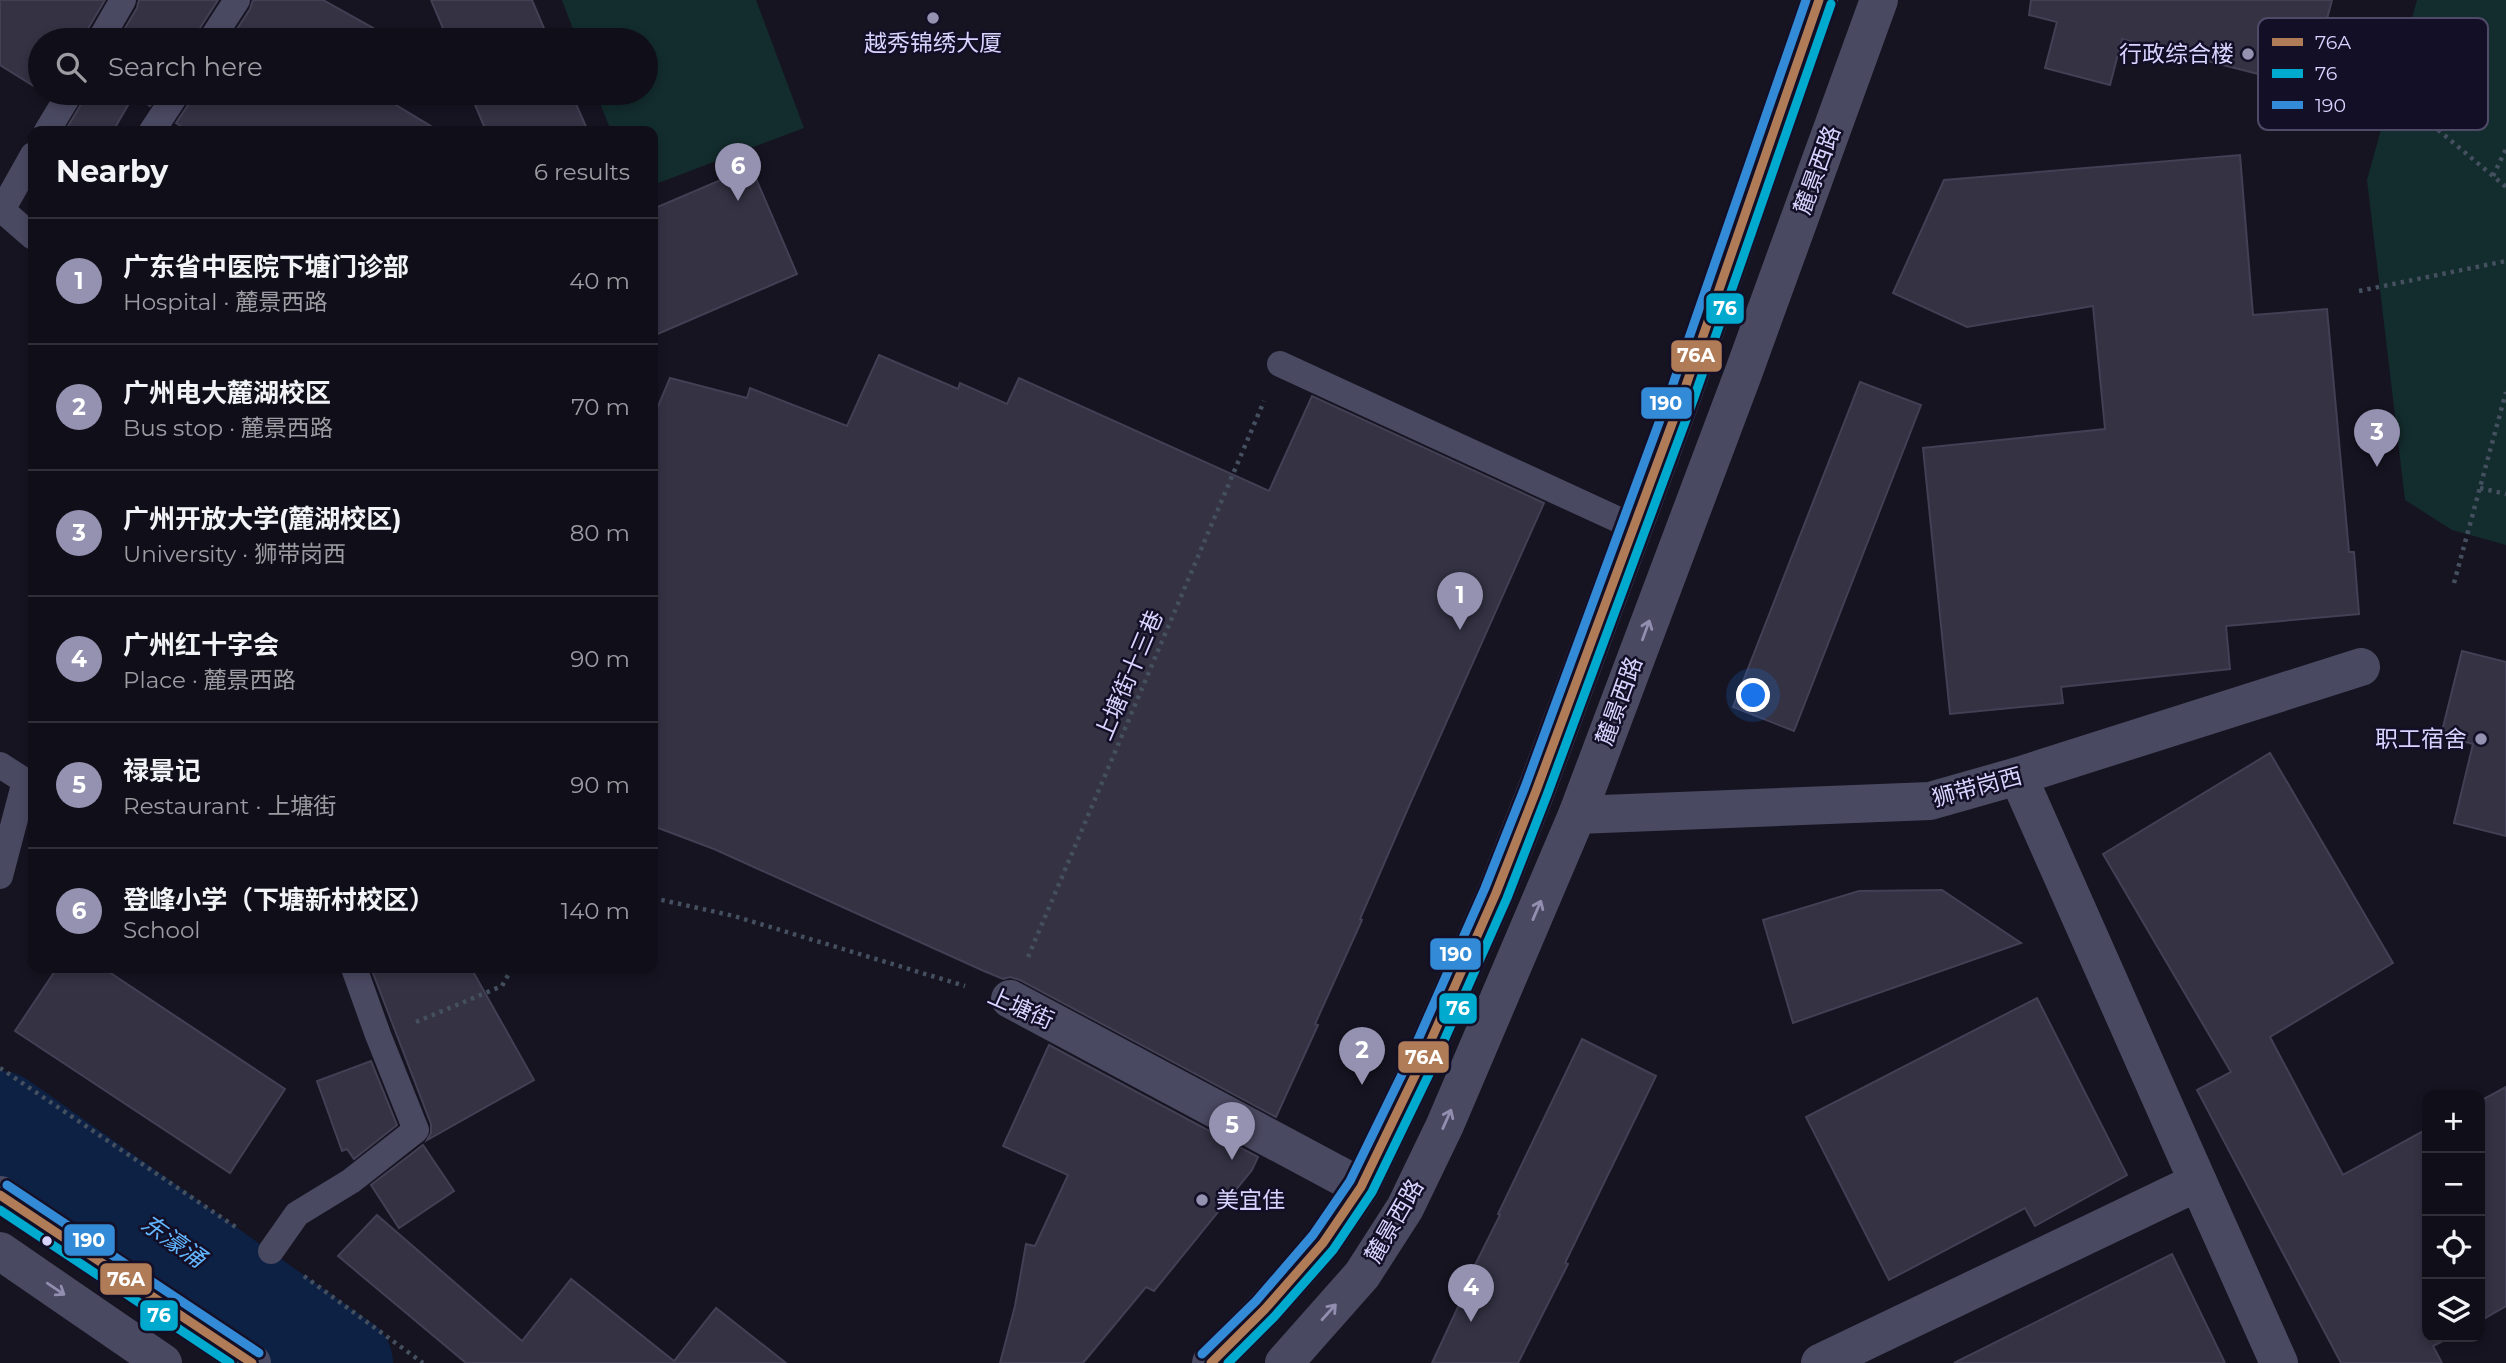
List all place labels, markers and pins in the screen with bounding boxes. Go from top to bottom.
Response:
marker: 越秀锦绣大厦 [925,10,941,26]
place label: 越秀锦绣大厦 [864,29,1002,57]
place label: 行政综合楼 [2119,40,2234,68]
marker: 行政综合楼 [2240,46,2256,62]
pin: 6 [715,143,761,201]
pin: 3 [2354,409,2400,467]
pin: 1 [1437,572,1483,630]
place label: 职工宿舍 [2375,725,2467,753]
marker: 职工宿舍 [2473,731,2489,747]
pin: 2 [1339,1027,1385,1085]
pin: 5 [1209,1102,1255,1160]
place label: 美宜佳 [1216,1186,1285,1214]
marker: 美宜佳 [1194,1192,1210,1208]
unlabelled marker [40,1234,54,1248]
pin: 4 [1448,1264,1494,1322]

